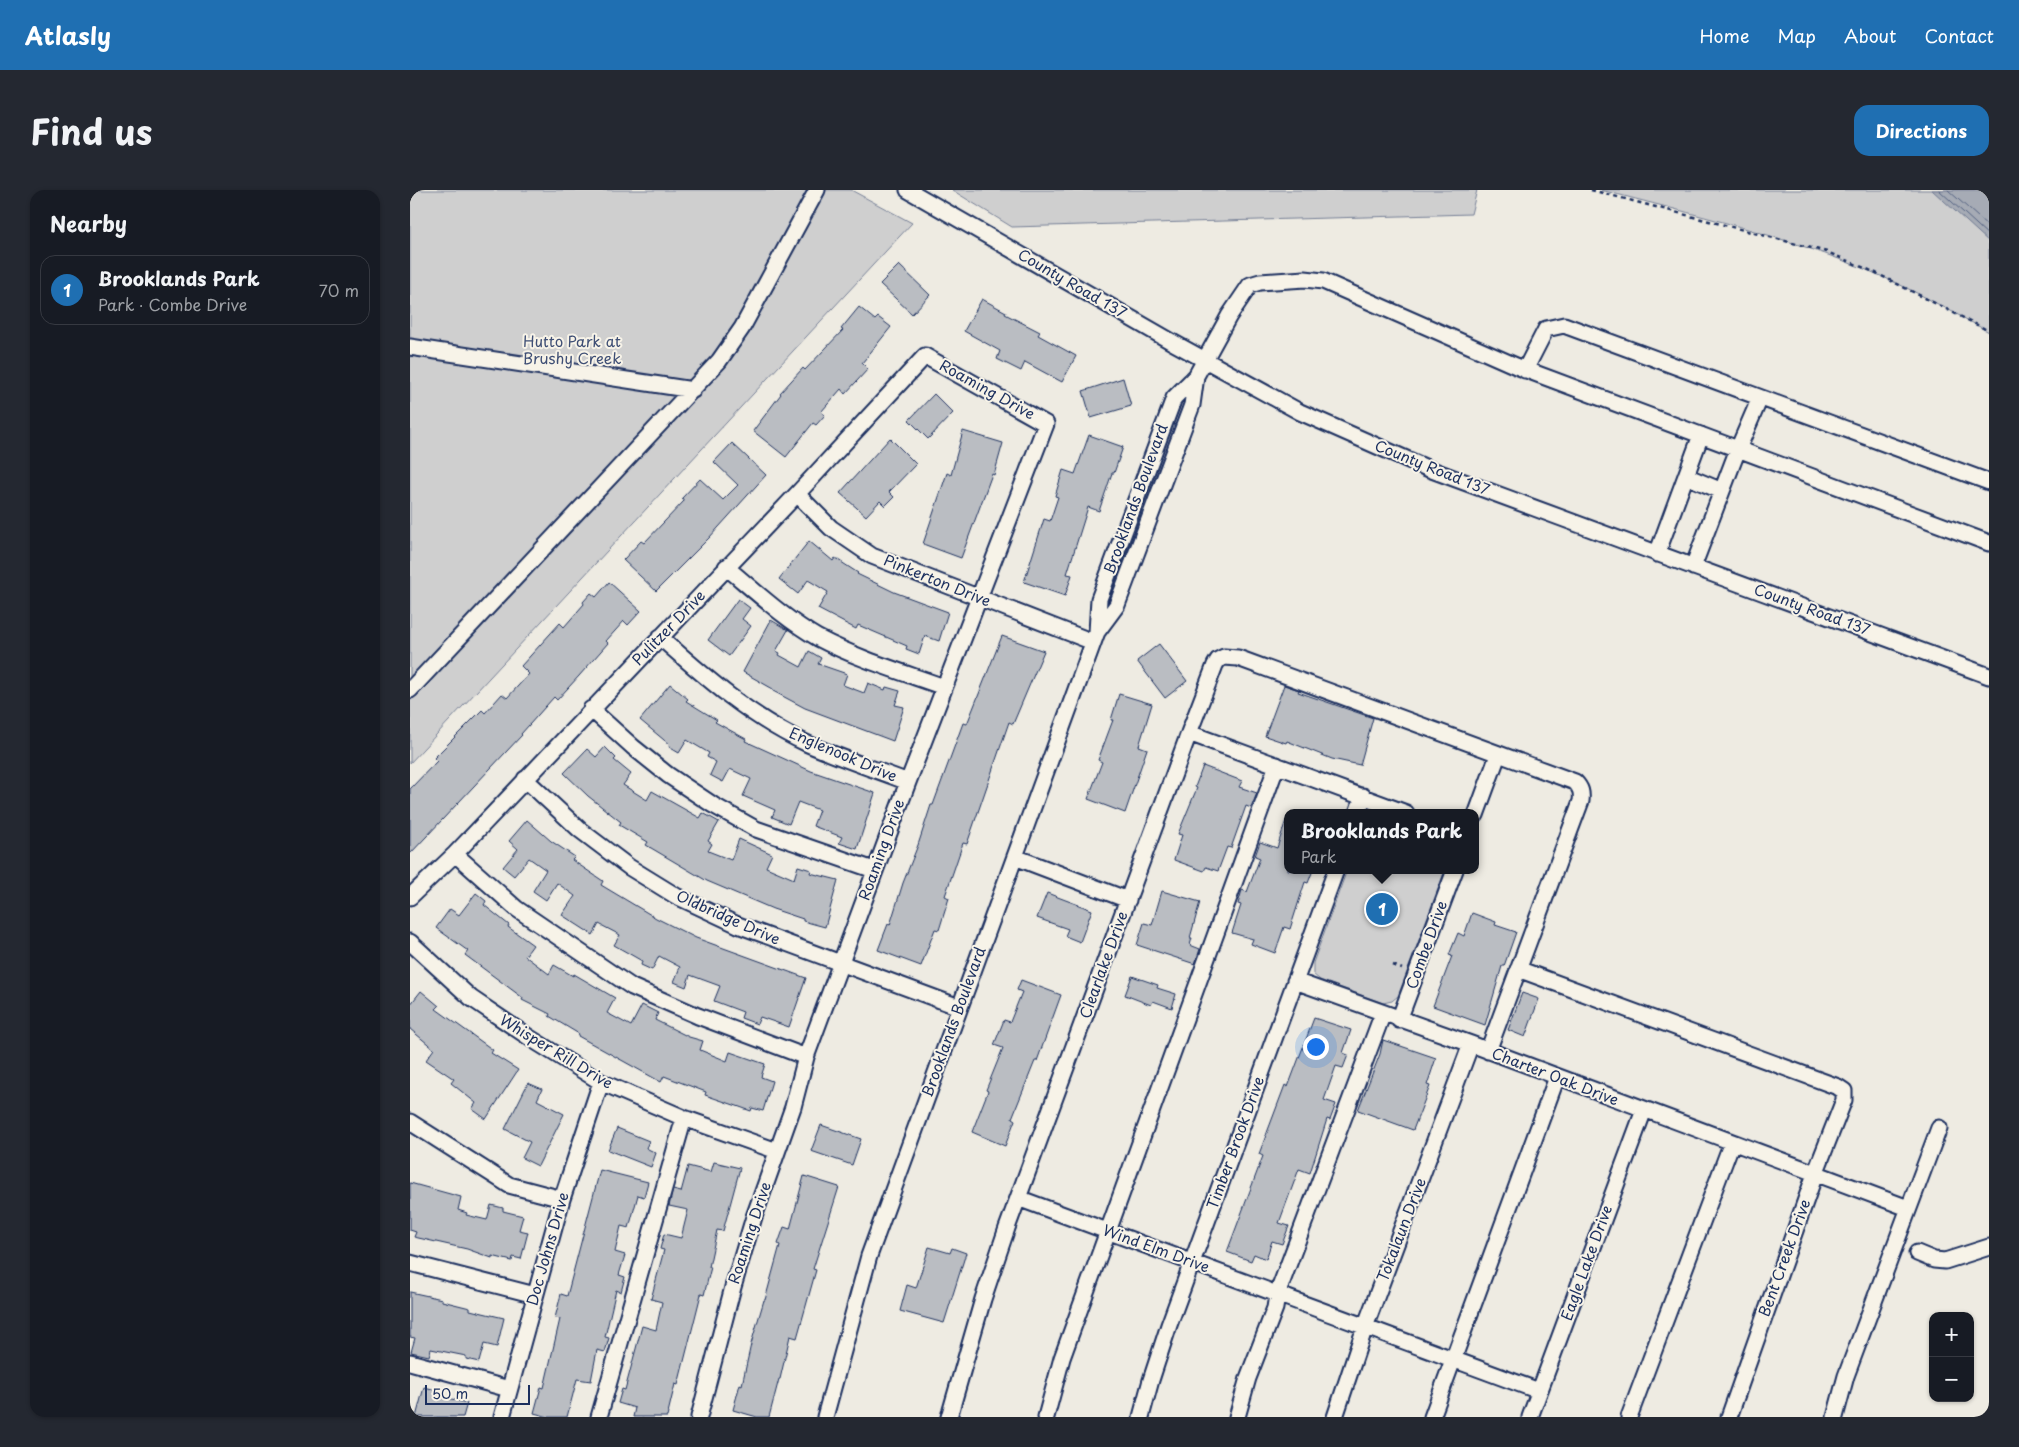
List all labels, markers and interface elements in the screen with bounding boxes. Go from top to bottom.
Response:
text: Atlasly [25,17,111,53]
text: Home [1699,22,1749,49]
text: Map [1777,22,1816,49]
text: About [1844,22,1896,49]
text: Contact [1924,22,1994,49]
text: Find us [30,104,152,157]
button: Directions [1854,105,1989,156]
text: Nearby [50,207,127,239]
street label: County Road 137 [1014,242,1132,324]
text: Brooklands Park [98,264,260,292]
text: 1 [63,278,71,302]
text: 70 m [319,278,359,302]
text: Park · Combe Drive [98,292,247,316]
park label: Hutto Park at Brushy Creek [523,329,621,369]
street label: Roaming Drive [936,353,1040,424]
street label: Brooklands Boulevard [1097,420,1172,577]
street label: County Road 137 [1372,433,1494,500]
street label: Pinkerton Drive [881,548,995,612]
street label: County Road 137 [1751,577,1874,640]
street label: Pulitzer Drive [626,584,710,670]
street label: Englenook Drive [786,720,901,787]
street label: Roaming Drive [852,796,910,903]
popup [1284,809,1479,874]
text: Brooklands Park [1301,816,1462,844]
text: Park [1301,844,1336,868]
street label: Oldbridge Drive [673,883,784,950]
pin: 1 [1366,890,1398,928]
street label: Combe Drive [1399,897,1452,992]
street label: Clearlake Drive [1073,908,1133,1021]
street label: Brooklands Boulevard [915,943,990,1100]
street label: Whisper Rill Drive [496,1008,618,1094]
your location [1303,1034,1329,1060]
street label: Charter Oak Drive [1489,1041,1622,1110]
street label: Timber Brook Drive [1200,1073,1269,1212]
street label: Tokalaun Drive [1370,1174,1431,1285]
street label: Roaming Drive [721,1179,776,1287]
street label: Doc Johns Drive [519,1189,574,1308]
street label: Bent Creek Drive [1752,1196,1816,1319]
street label: Eagle Lake Drive [1554,1202,1617,1323]
street label: Wind Elm Drive [1100,1218,1213,1278]
map controls [1929,1312,1974,1402]
button: + [1929,1312,1974,1357]
button: − [1929,1357,1974,1402]
scale bar [425,1382,530,1405]
text: 50 m [432,1383,468,1404]

